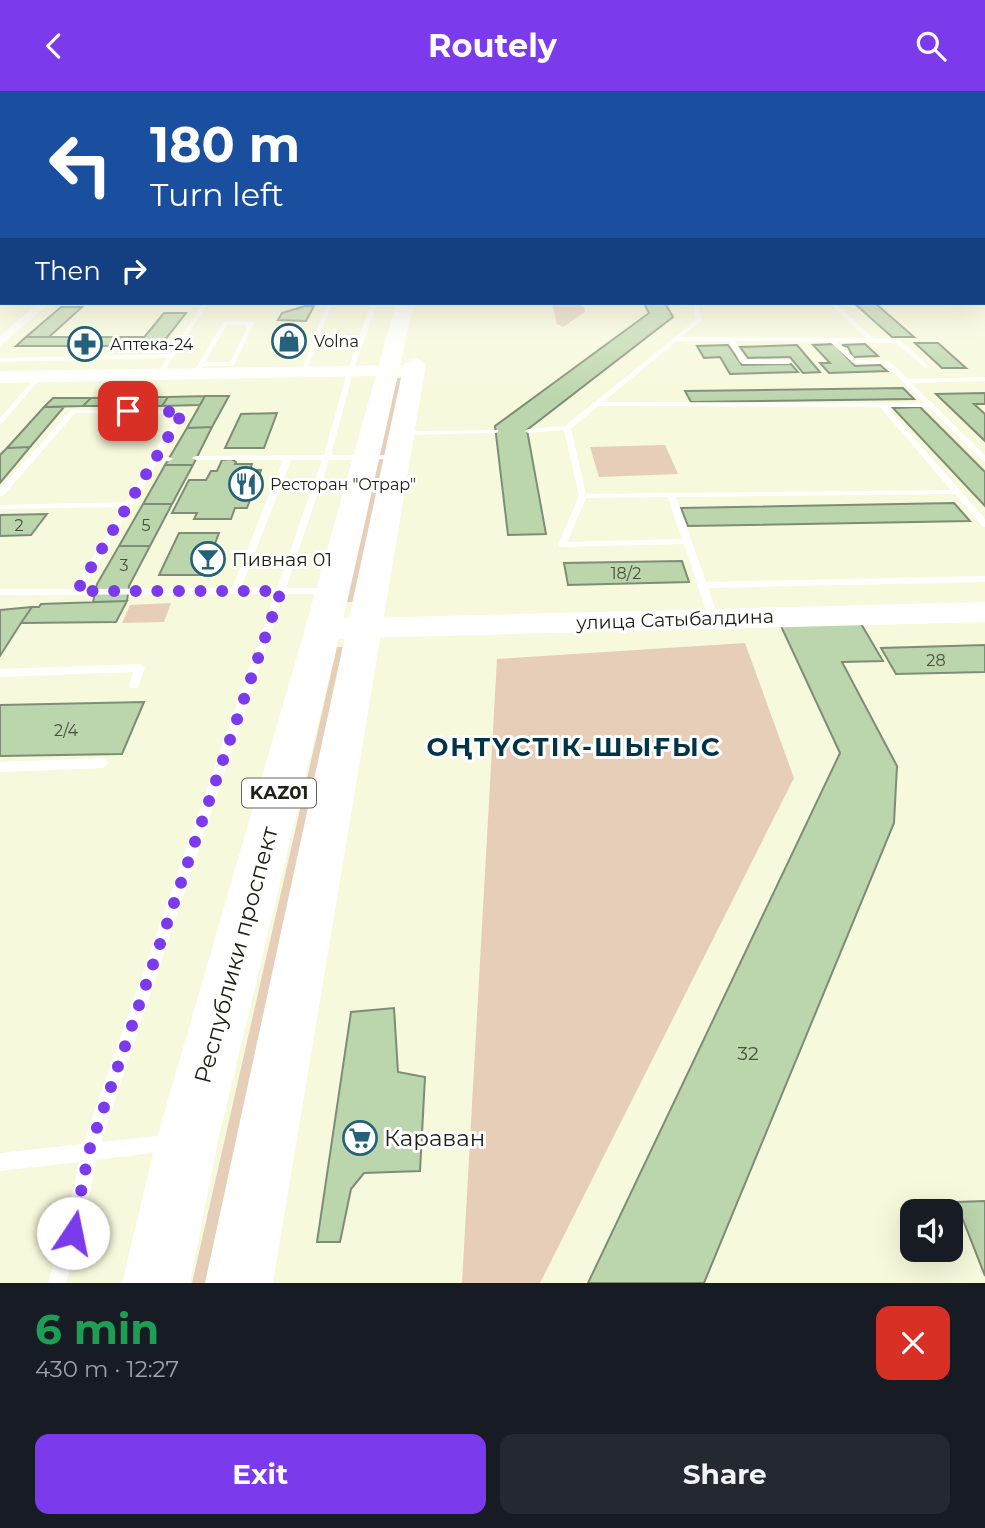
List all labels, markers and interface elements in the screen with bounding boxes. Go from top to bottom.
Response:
text: Routely [428,26,557,65]
icon: back [35,27,73,65]
icon: search [912,27,950,65]
text: 180 m [150,115,300,174]
icon: left [35,119,126,210]
text: Turn left [150,175,284,214]
icon: right [115,252,153,290]
text: Then [35,255,101,287]
shop icon: Volna [270,322,308,360]
pharmacy icon: Аптека-24 [66,325,104,363]
place label: Volna [314,332,359,351]
place label: Аптека-24 [110,335,194,354]
pin [98,381,158,441]
icon: arrive [109,392,147,430]
restaurant icon: Ресторан "Отрар" [227,465,265,503]
place label: Ресторан "Отрар" [270,475,416,494]
house number: 2 [14,516,24,535]
house number: 5 [141,516,151,535]
bar icon: Пивная 01 [189,540,227,578]
place label: Пивная 01 [232,548,332,571]
house number: 3 [119,556,129,575]
house number: 18/2 [611,564,641,583]
street label: улица Сатыбалдина [575,605,774,634]
house number: 28 [926,651,946,670]
house number: 2/4 [54,721,78,740]
district label: ОҢТҮСТІК-ШЫҒЫС [426,731,722,763]
road number: KАZ01 [242,779,316,807]
street label: Республики проспект [188,823,284,1086]
house number: 32 [737,1042,759,1065]
supermarket icon: Караван [341,1119,379,1157]
place label: Караван [384,1124,485,1152]
position arrow [36,1196,110,1270]
map controls [900,1199,963,1262]
button: sound [900,1199,963,1262]
text: 6 min [35,1303,159,1355]
button: close [876,1306,950,1380]
text: 430 m · 12:27 [35,1355,179,1383]
button: Exit [35,1434,486,1514]
button: Share [500,1434,950,1514]

